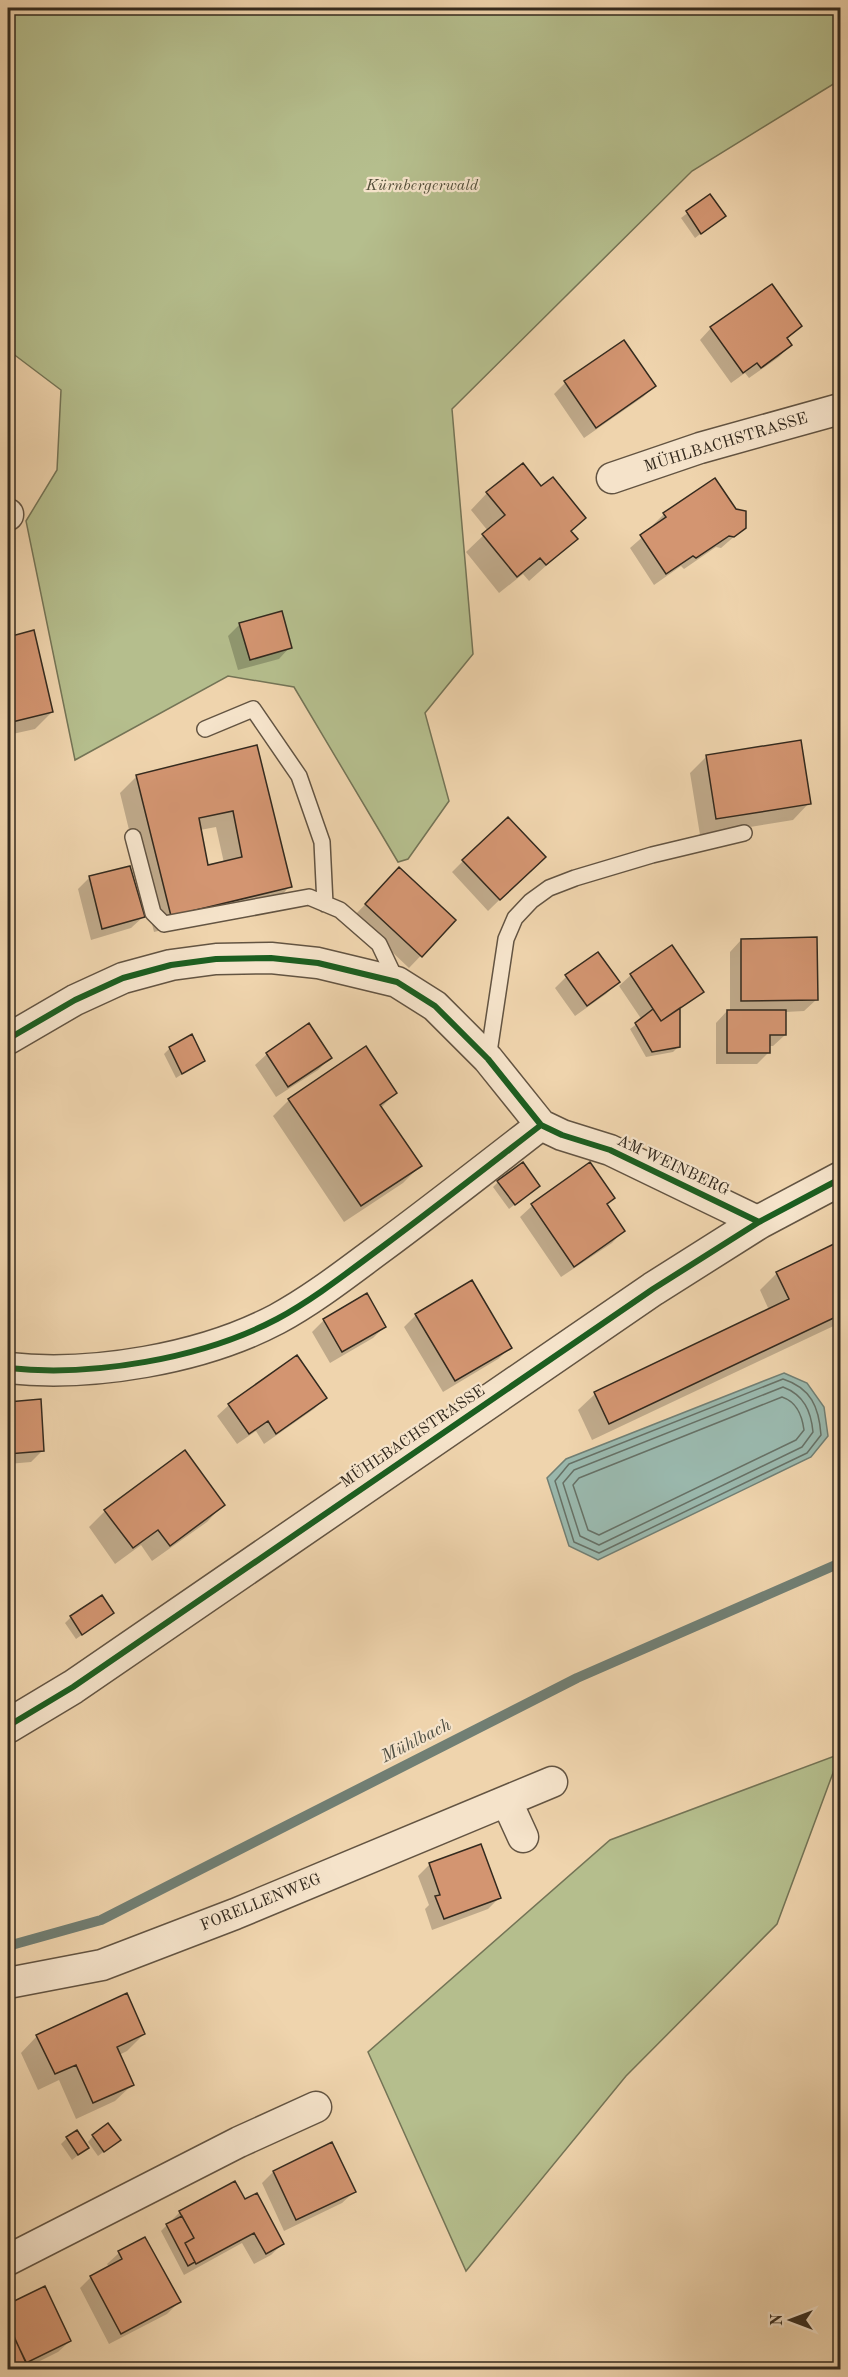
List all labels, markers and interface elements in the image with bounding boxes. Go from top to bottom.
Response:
park label: Kürnbergerwald [365,178,479,194]
street label: MÜHLBACHSTRASSE [641,407,810,476]
street label: AM WEINBERG [614,1133,732,1199]
street label: MÜHLBACHSTRASSE [336,1379,488,1491]
water label: Mühlbach [377,1716,454,1767]
street label: FORELLENWEG [198,1871,324,1935]
north arrow [761,2290,821,2350]
text: N [770,2313,786,2326]

